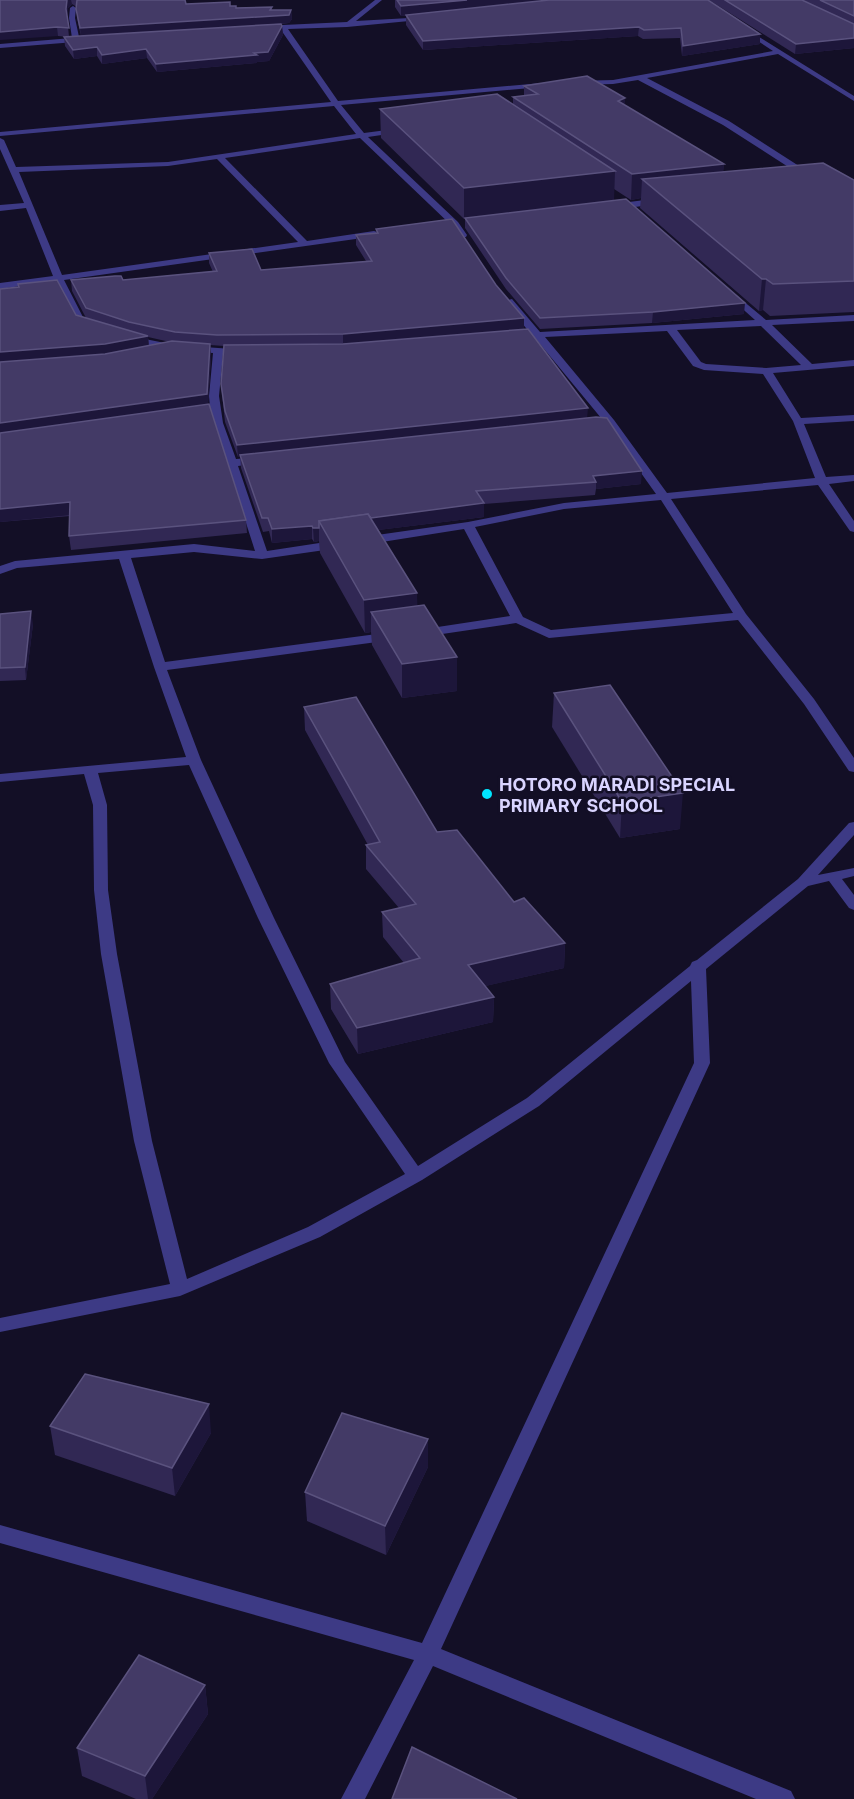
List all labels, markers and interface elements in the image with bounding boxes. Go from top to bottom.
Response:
place label: HOTORO MARADI SPECIAL PRIMARY SCHOOL [499,774,735,816]
marker: HOTORO MARADI SPECIAL PRIMARY SCHOOL [480,787,494,801]

